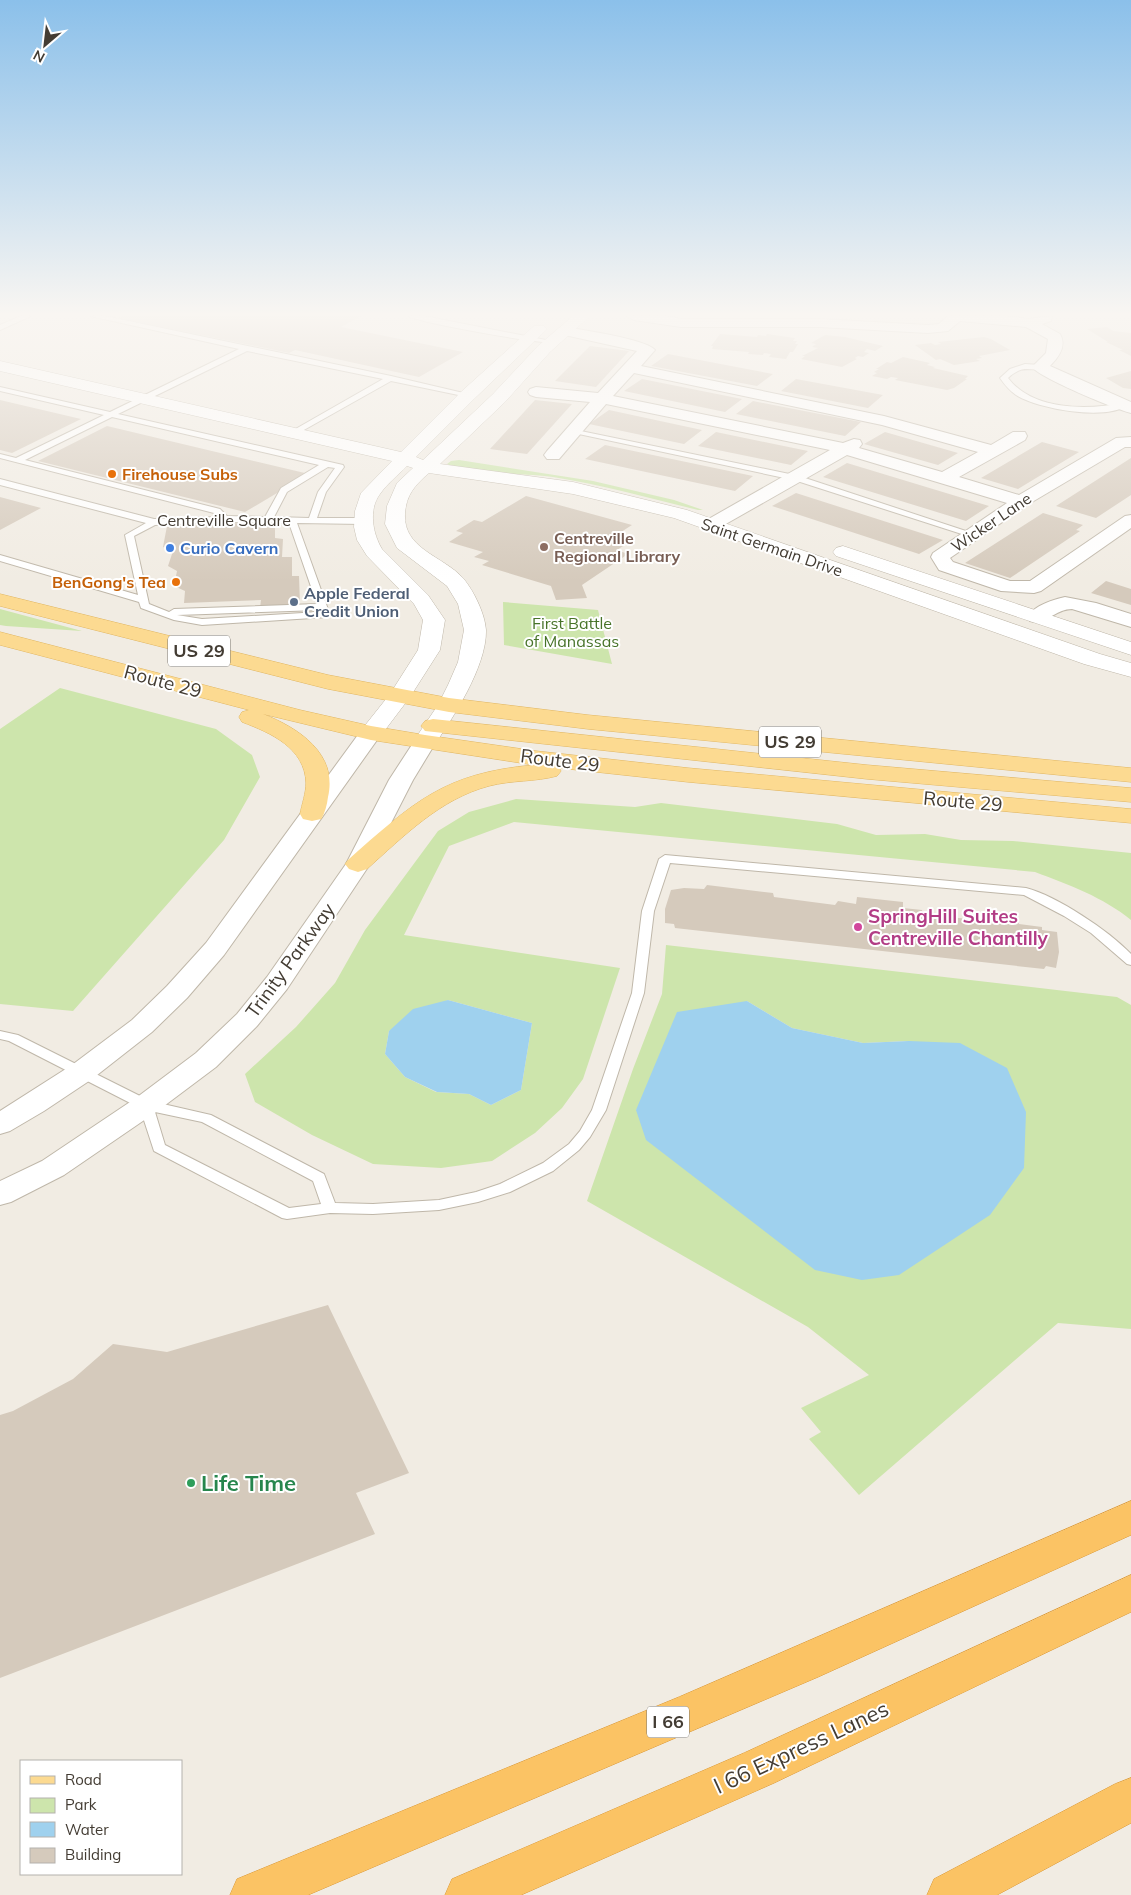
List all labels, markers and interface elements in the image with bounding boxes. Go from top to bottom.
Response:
north arrow [20,20,70,70]
text: N [30,46,48,67]
place label: Firehouse Subs [122,464,238,484]
marker: Firehouse Subs [106,468,118,480]
street label: Wicker Lane [947,488,1035,556]
street label: Centreville Square [157,510,291,530]
street label: Saint Germain Drive [699,513,845,581]
place label: Centreville Regional Library [554,528,680,566]
place label: Curio Cavern [180,538,278,558]
marker: Centreville Regional Library [538,541,550,553]
marker: Curio Cavern [164,542,176,554]
place label: BenGong's Tea [52,572,166,592]
marker: BenGong's Tea [170,576,182,588]
place label: Apple Federal Credit Union [304,583,410,621]
marker: Apple Federal Credit Union [288,596,300,608]
park label: First Battle of Manassas [525,613,619,651]
road number: US 29 [168,636,230,666]
street label: Route 29 [122,659,204,703]
road number: US 29 [759,726,821,758]
street label: Route 29 [519,743,601,777]
street label: Route 29 [922,786,1004,816]
street label: Trinity Parkway [240,898,340,1022]
place label: SpringHill Suites Centreville Chantilly [868,904,1049,950]
marker: SpringHill Suites Centreville Chantilly [852,921,864,933]
place label: Life Time [201,1469,296,1497]
marker: Life Time [185,1477,197,1489]
street label: I 66 Express Lanes [709,1694,893,1800]
road number: I 66 [647,1706,689,1738]
legend [20,1760,182,1875]
text: Road [65,1770,102,1789]
text: Park [65,1795,97,1814]
text: Water [65,1820,109,1839]
text: Building [65,1845,121,1864]

